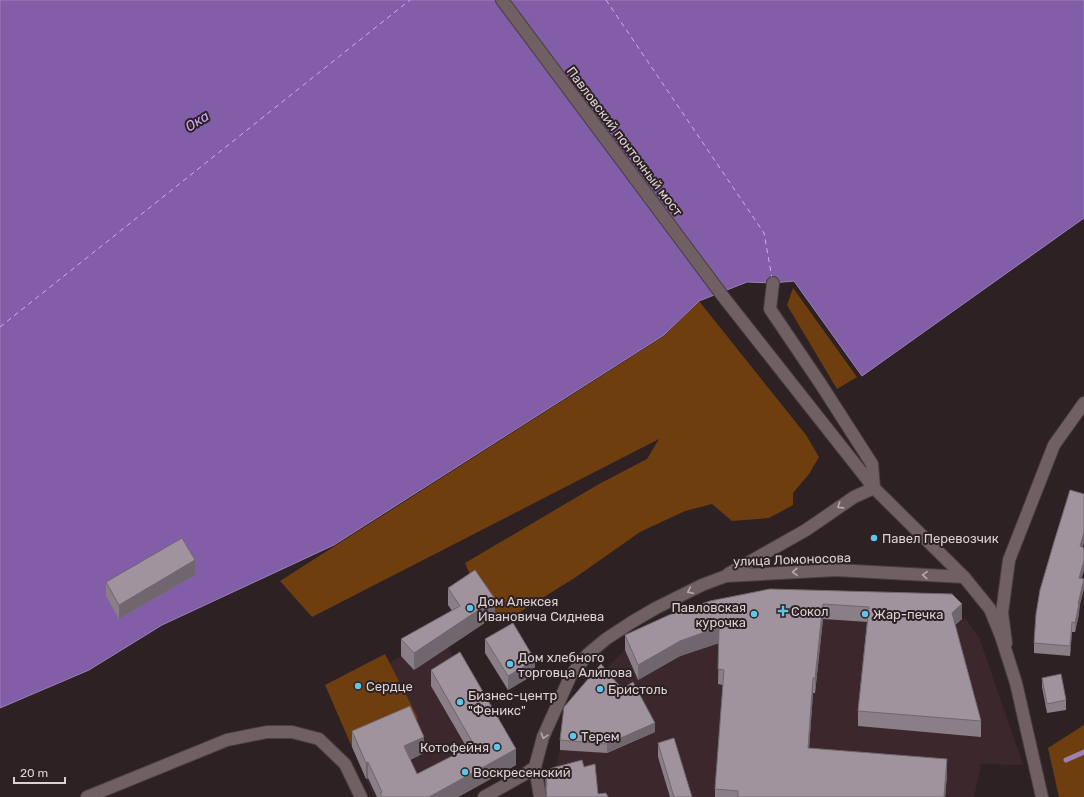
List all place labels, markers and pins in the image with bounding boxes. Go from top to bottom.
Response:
place label: Павел Перевозчик [882,531,999,546]
marker: Павел Перевозчик [869,533,879,543]
place label: Дом Алексея Ивановича Сиднева [478,594,604,624]
place label: Павловская курочка [672,600,746,630]
marker: Дом Алексея Ивановича Сиднева [465,603,475,613]
place label: Сокол [791,604,829,619]
marker: Сокол [778,606,788,616]
place label: Жар-печка [873,607,943,622]
marker: Павловская курочка [749,609,759,619]
marker: Жар-печка [860,609,870,619]
place label: Дом хлебного торговца Алипова [518,650,632,680]
marker: Дом хлебного торговца Алипова [505,659,515,669]
place label: Сердце [366,679,413,694]
marker: Сердце [353,681,363,691]
place label: Бристоль [608,682,668,697]
marker: Бристоль [595,684,605,694]
place label: Бизнес-центр "Феникс" [468,688,557,718]
marker: Бизнес-центр "Феникс" [455,697,465,707]
place label: Терем [581,729,620,744]
marker: Терем [568,731,578,741]
place label: Котофейня [420,740,489,755]
marker: Котофейня [492,742,502,752]
place label: Воскресенский [473,765,571,780]
marker: Воскресенский [460,767,470,777]

